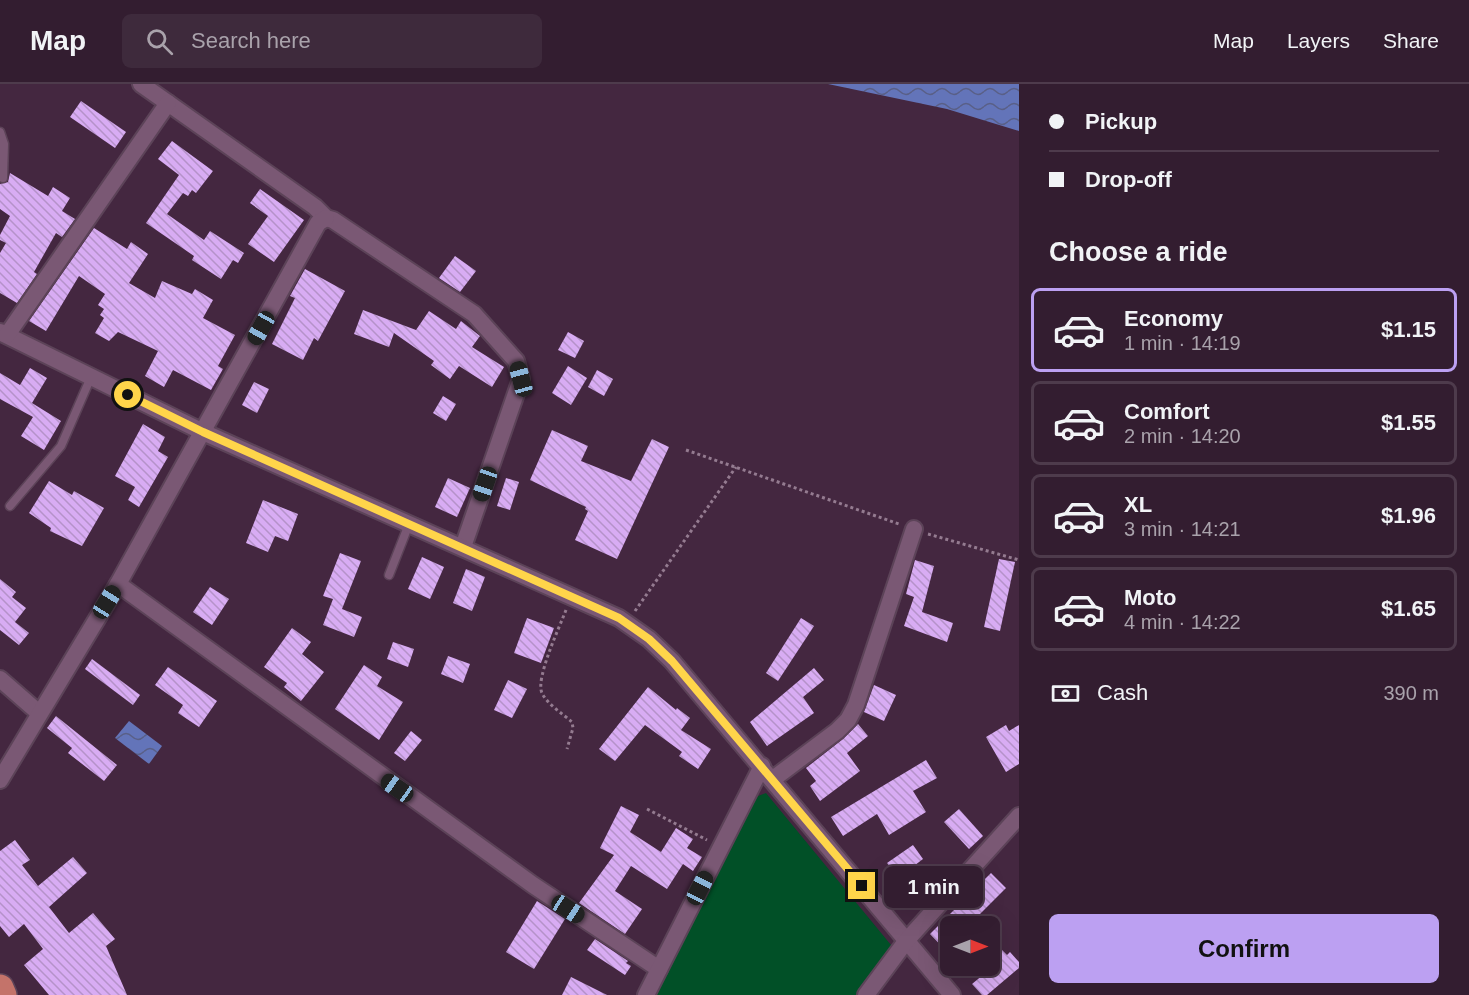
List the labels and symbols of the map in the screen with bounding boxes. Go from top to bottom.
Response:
car [244,308,278,348]
car [508,359,534,399]
route start [114,381,141,408]
car [471,464,499,504]
car [90,582,124,622]
car [377,770,417,806]
callout: 1 min [883,865,982,907]
car [684,868,716,908]
route end [848,872,875,899]
car [548,892,588,926]
north arrow [940,916,1000,976]

